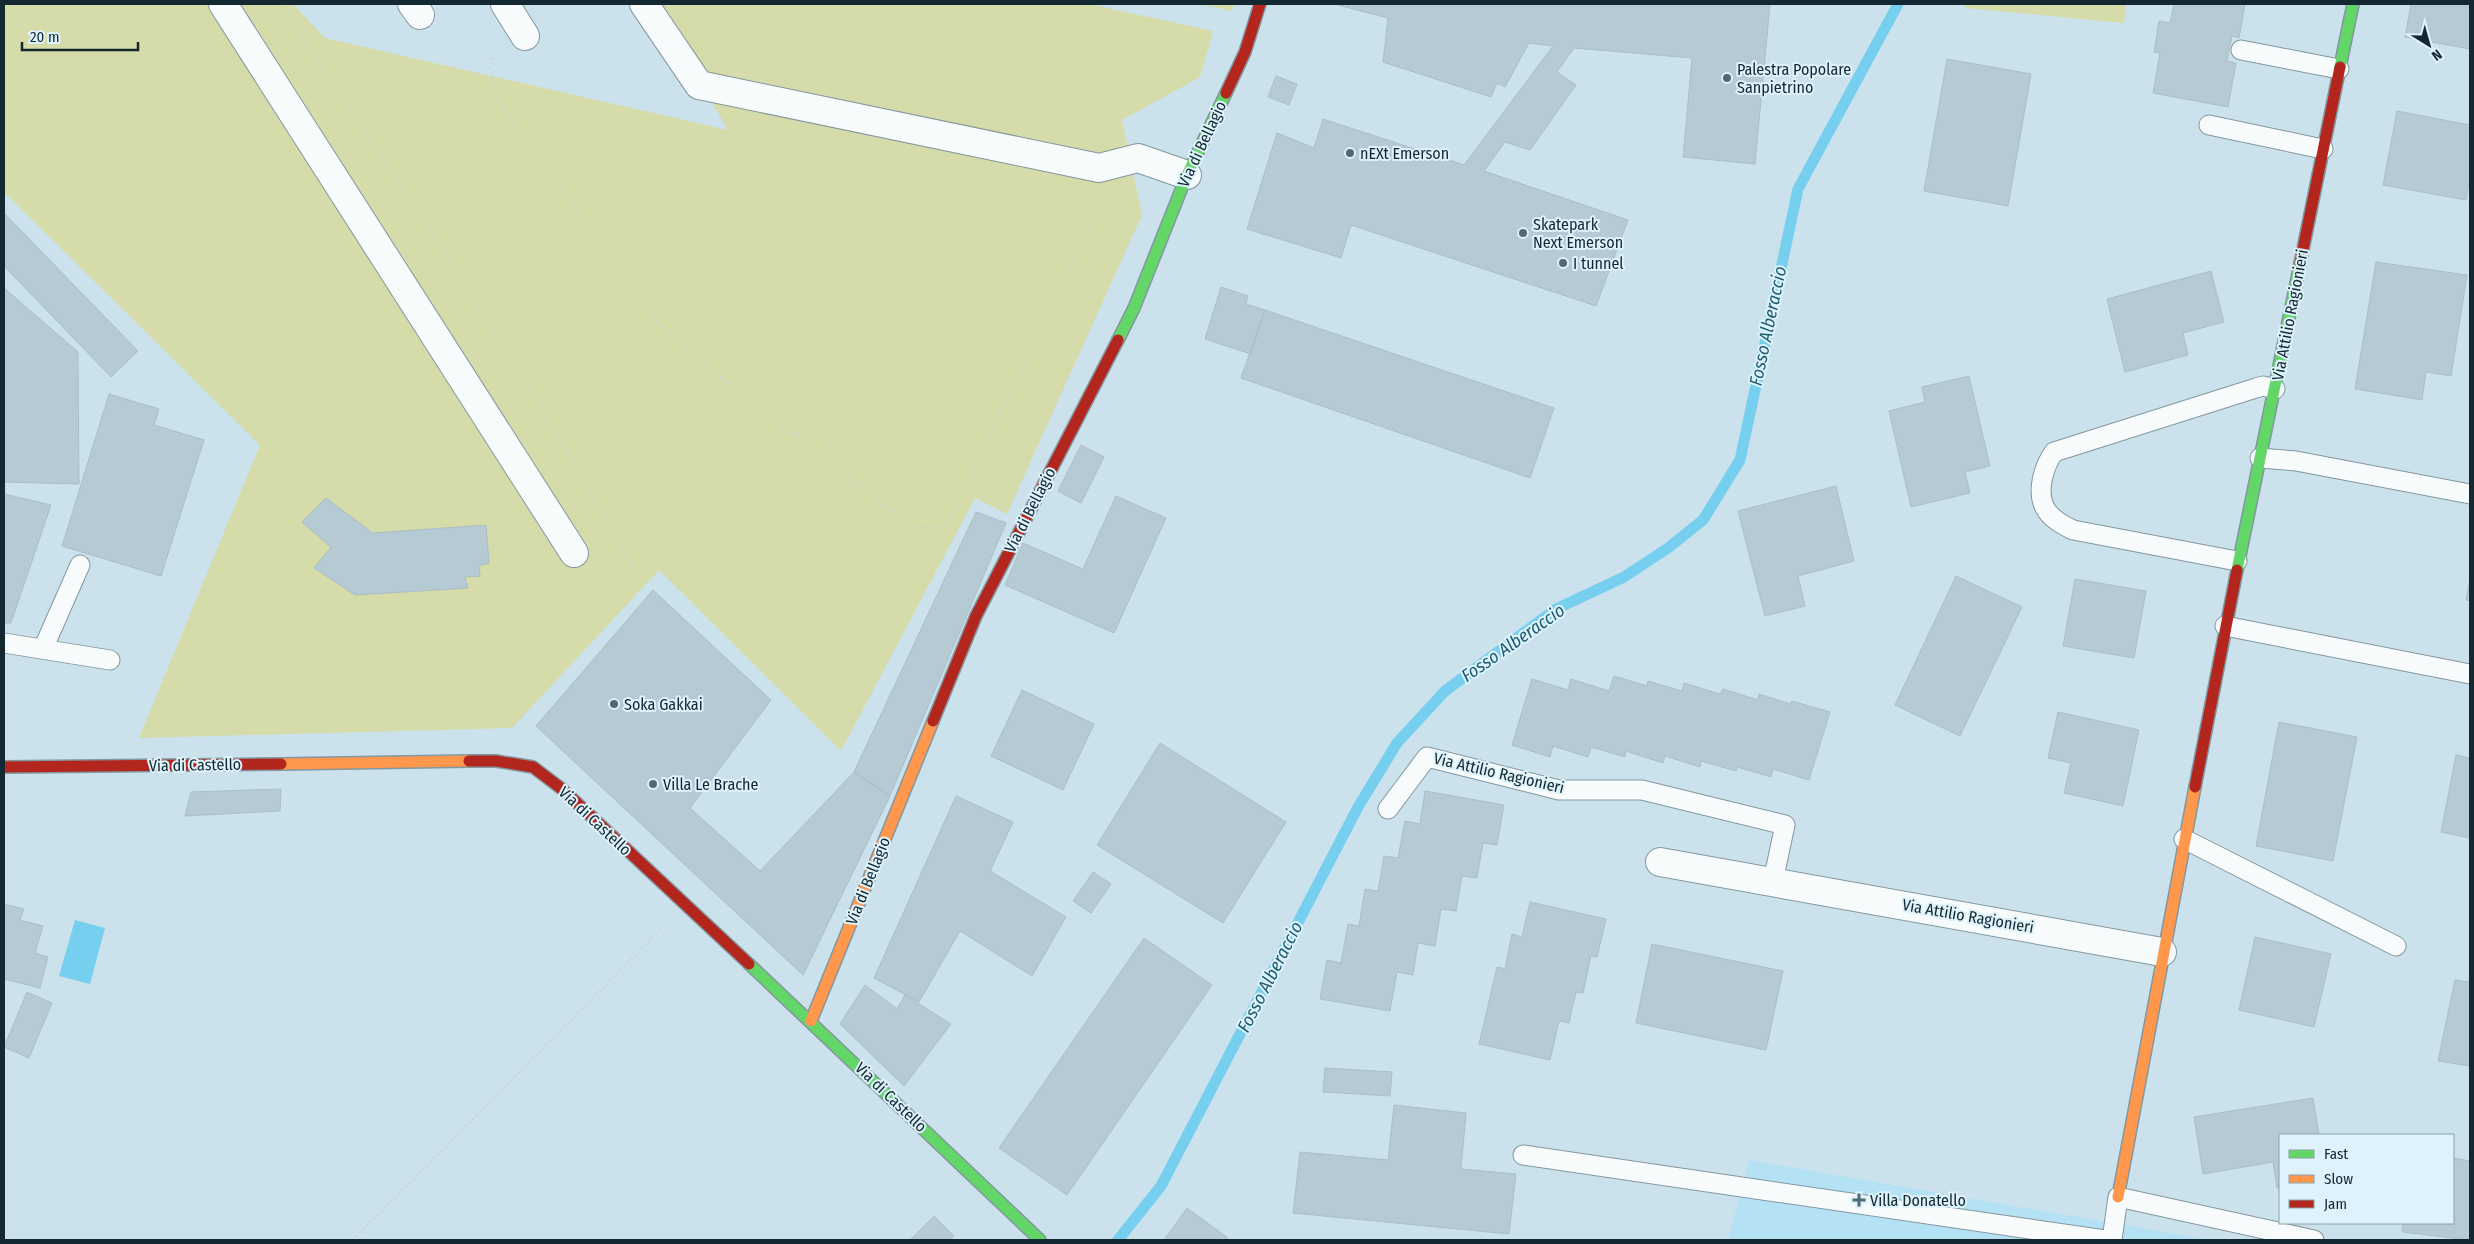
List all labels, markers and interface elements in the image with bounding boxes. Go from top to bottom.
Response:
scale bar [22,20,139,52]
north arrow [2404,20,2454,70]
text: 20 m [30,28,60,46]
text: N [2428,46,2445,64]
place label: Palestra Popolare Sanpietrino [1737,60,1851,97]
marker: Palestra Popolare Sanpietrino [1721,72,1733,84]
street label: Via di Bellagio [1174,98,1230,190]
place label: nEXt Emerson [1360,144,1449,163]
marker: nEXt Emerson [1344,147,1356,159]
place label: Skatepark Next Emerson [1533,215,1623,252]
marker: Skatepark Next Emerson [1517,227,1529,239]
street label: Via Attilio Ragionieri [2268,248,2312,382]
place label: I tunnel [1573,254,1624,273]
marker: I tunnel [1557,257,1569,269]
water label: Fosso Alberaccio [1745,264,1791,388]
street label: Via di Bellagio [1000,464,1060,556]
water label: Fosso Alberaccio [1457,599,1569,687]
place label: Soka Gakkai [624,695,703,714]
marker: Soka Gakkai [608,698,620,710]
street label: Via Attilio Ragionieri [1432,749,1566,797]
street label: Via di Castello [149,755,241,775]
place label: Villa Le Brache [663,775,759,794]
marker: Villa Le Brache [647,778,659,790]
street label: Via di Castello [555,783,635,859]
street label: Via di Bellagio [842,834,894,928]
street label: Via Attilio Ragionieri [1901,895,2035,937]
water label: Fosso Alberaccio [1233,918,1307,1036]
street label: Via di Castello [851,1058,931,1136]
legend [2279,1134,2454,1224]
text: Fast [2324,1145,2348,1163]
text: Slow [2324,1170,2353,1188]
place label: Villa Donatello [1870,1191,1966,1210]
marker: Villa Donatello [1852,1193,1866,1207]
text: Jam [2324,1195,2347,1213]

